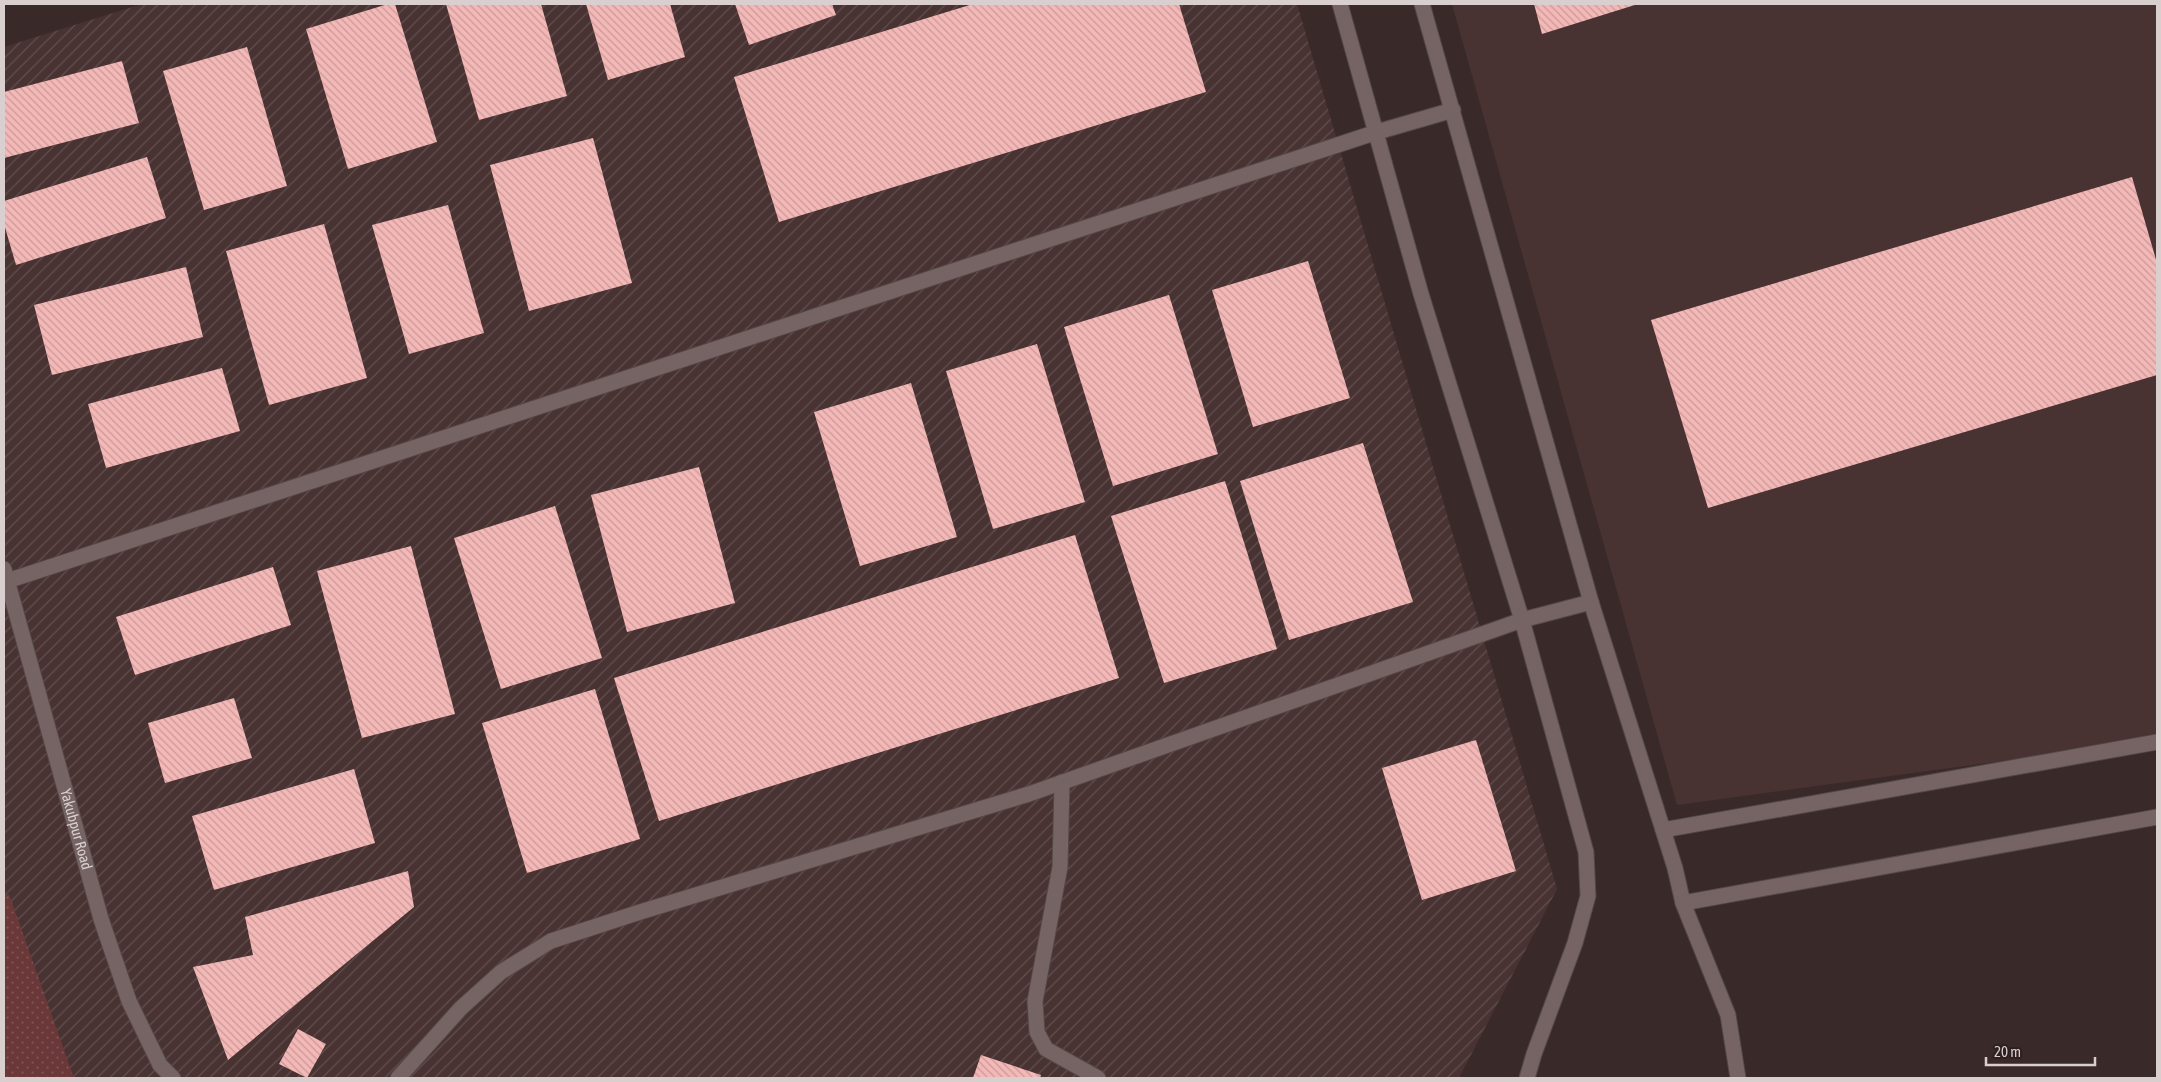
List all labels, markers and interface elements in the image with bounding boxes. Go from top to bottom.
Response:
street label: Yakubpur Road [57,787,96,871]
scale bar [1986,1034,2095,1066]
text: 20 m [1994,1043,2021,1060]

